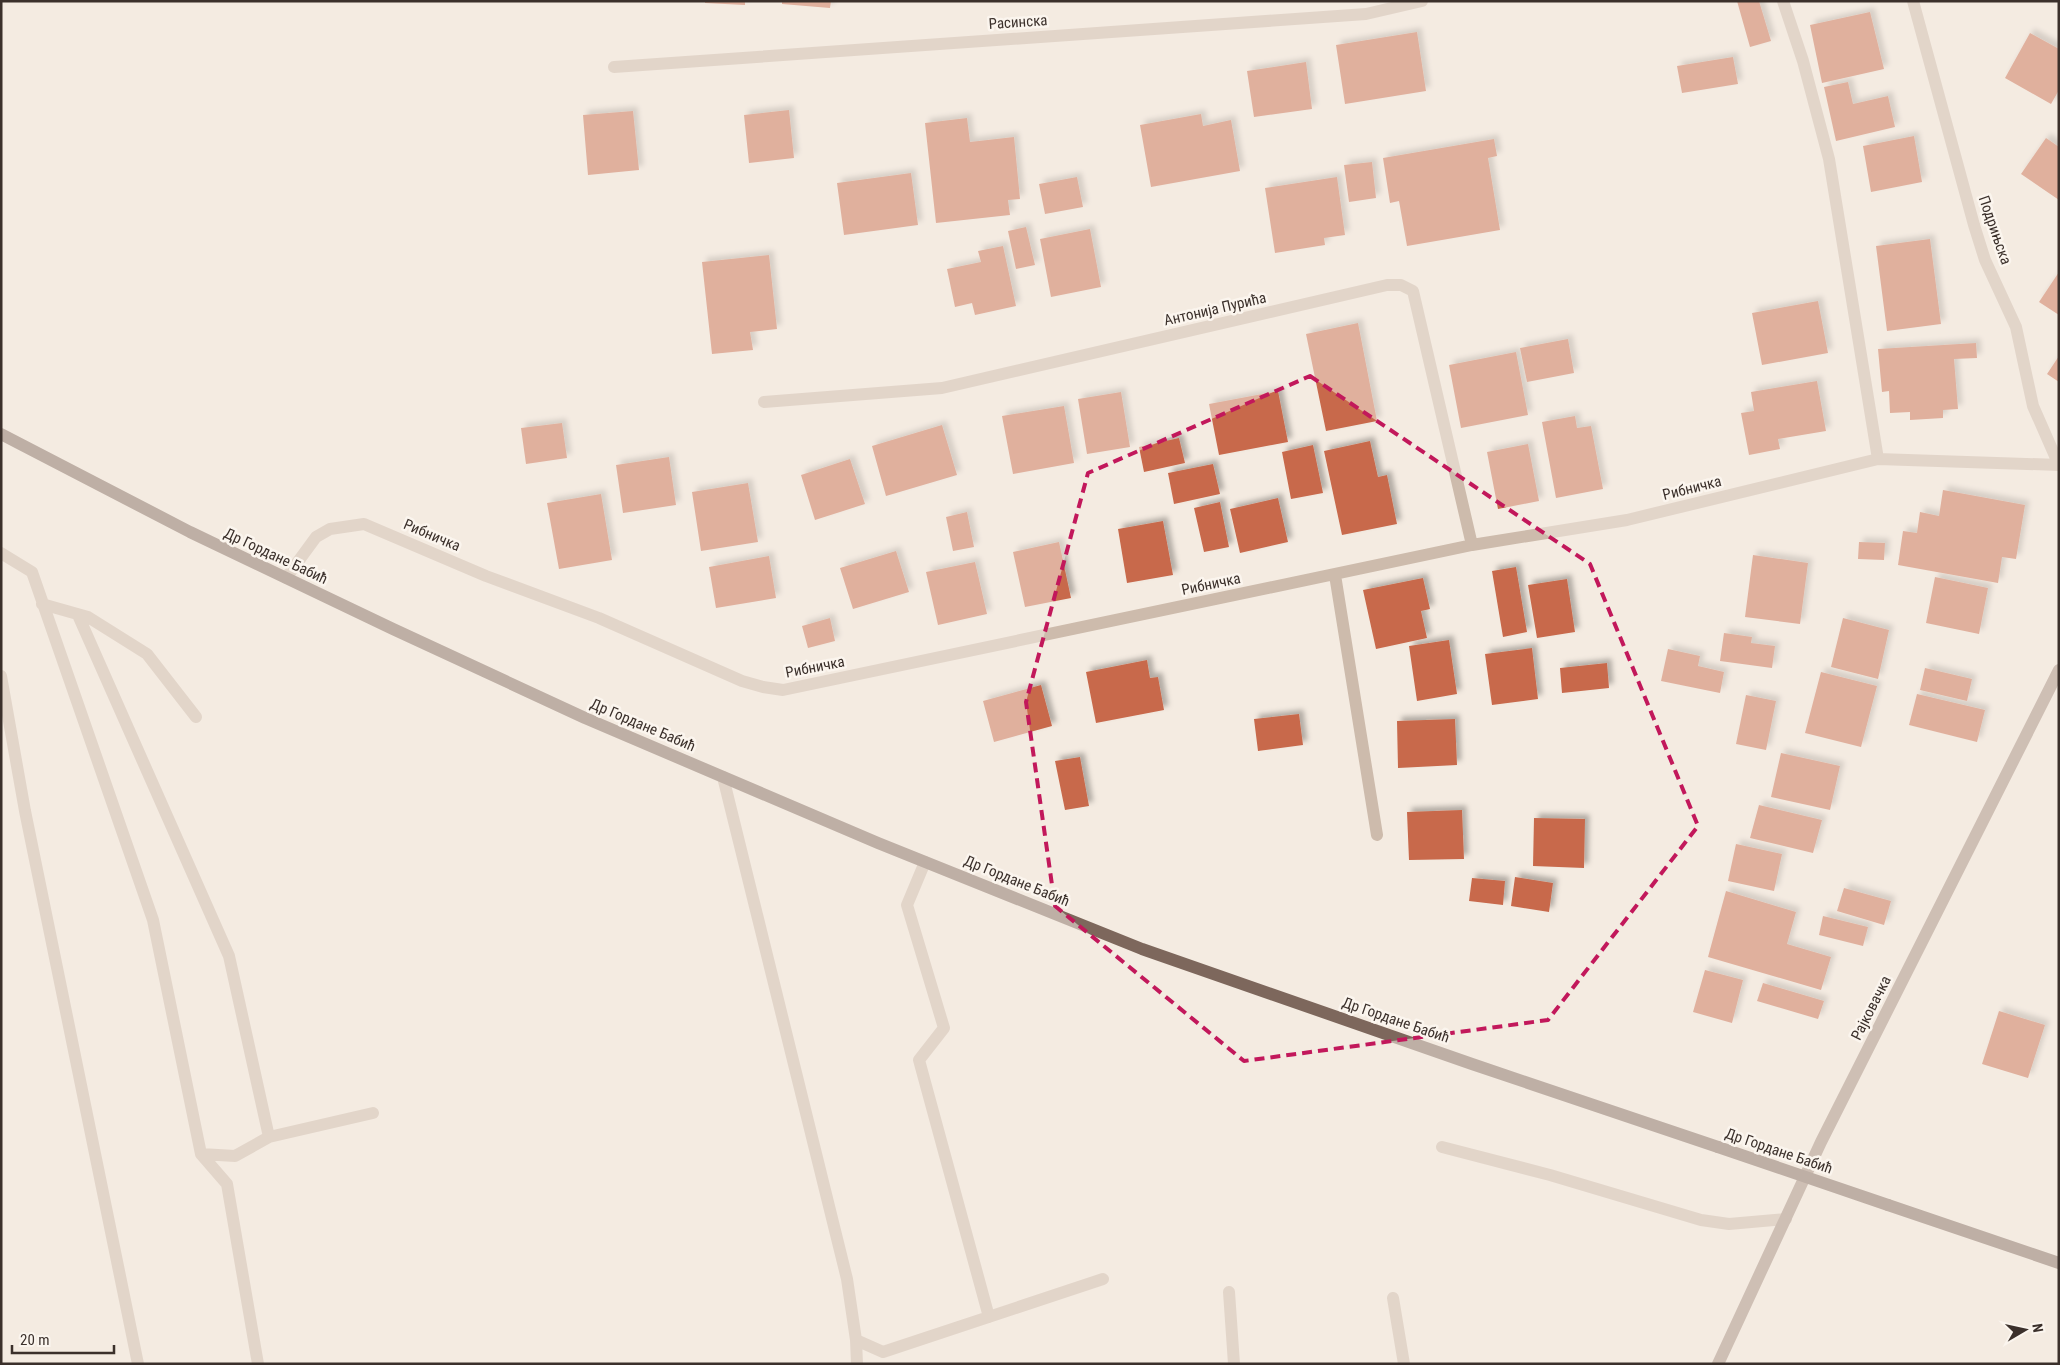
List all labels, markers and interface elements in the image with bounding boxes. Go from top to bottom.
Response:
street label: Расинска [988,11,1048,33]
street label: Подрињска [1975,193,2015,267]
street label: Антонија Пурића [1162,288,1268,330]
street label: Рибничка [1661,472,1723,504]
street label: Рибничка [401,515,463,555]
street label: Др Гордане Бабић [221,524,331,588]
street label: Рибничка [1180,569,1242,599]
street label: Рибничка [784,652,846,682]
street label: Др Гордане Бабић [588,695,698,755]
street label: Др Гордане Бабић [961,852,1073,910]
street label: Рајковачка [1847,973,1895,1043]
street label: Др Гордане Бабић [1340,993,1452,1047]
street label: Др Гордане Бабић [1723,1124,1835,1178]
north arrow [2000,1305,2050,1355]
scale bar [12,1322,115,1354]
text: N [2029,1322,2046,1333]
text: 20 m [20,1331,50,1349]

